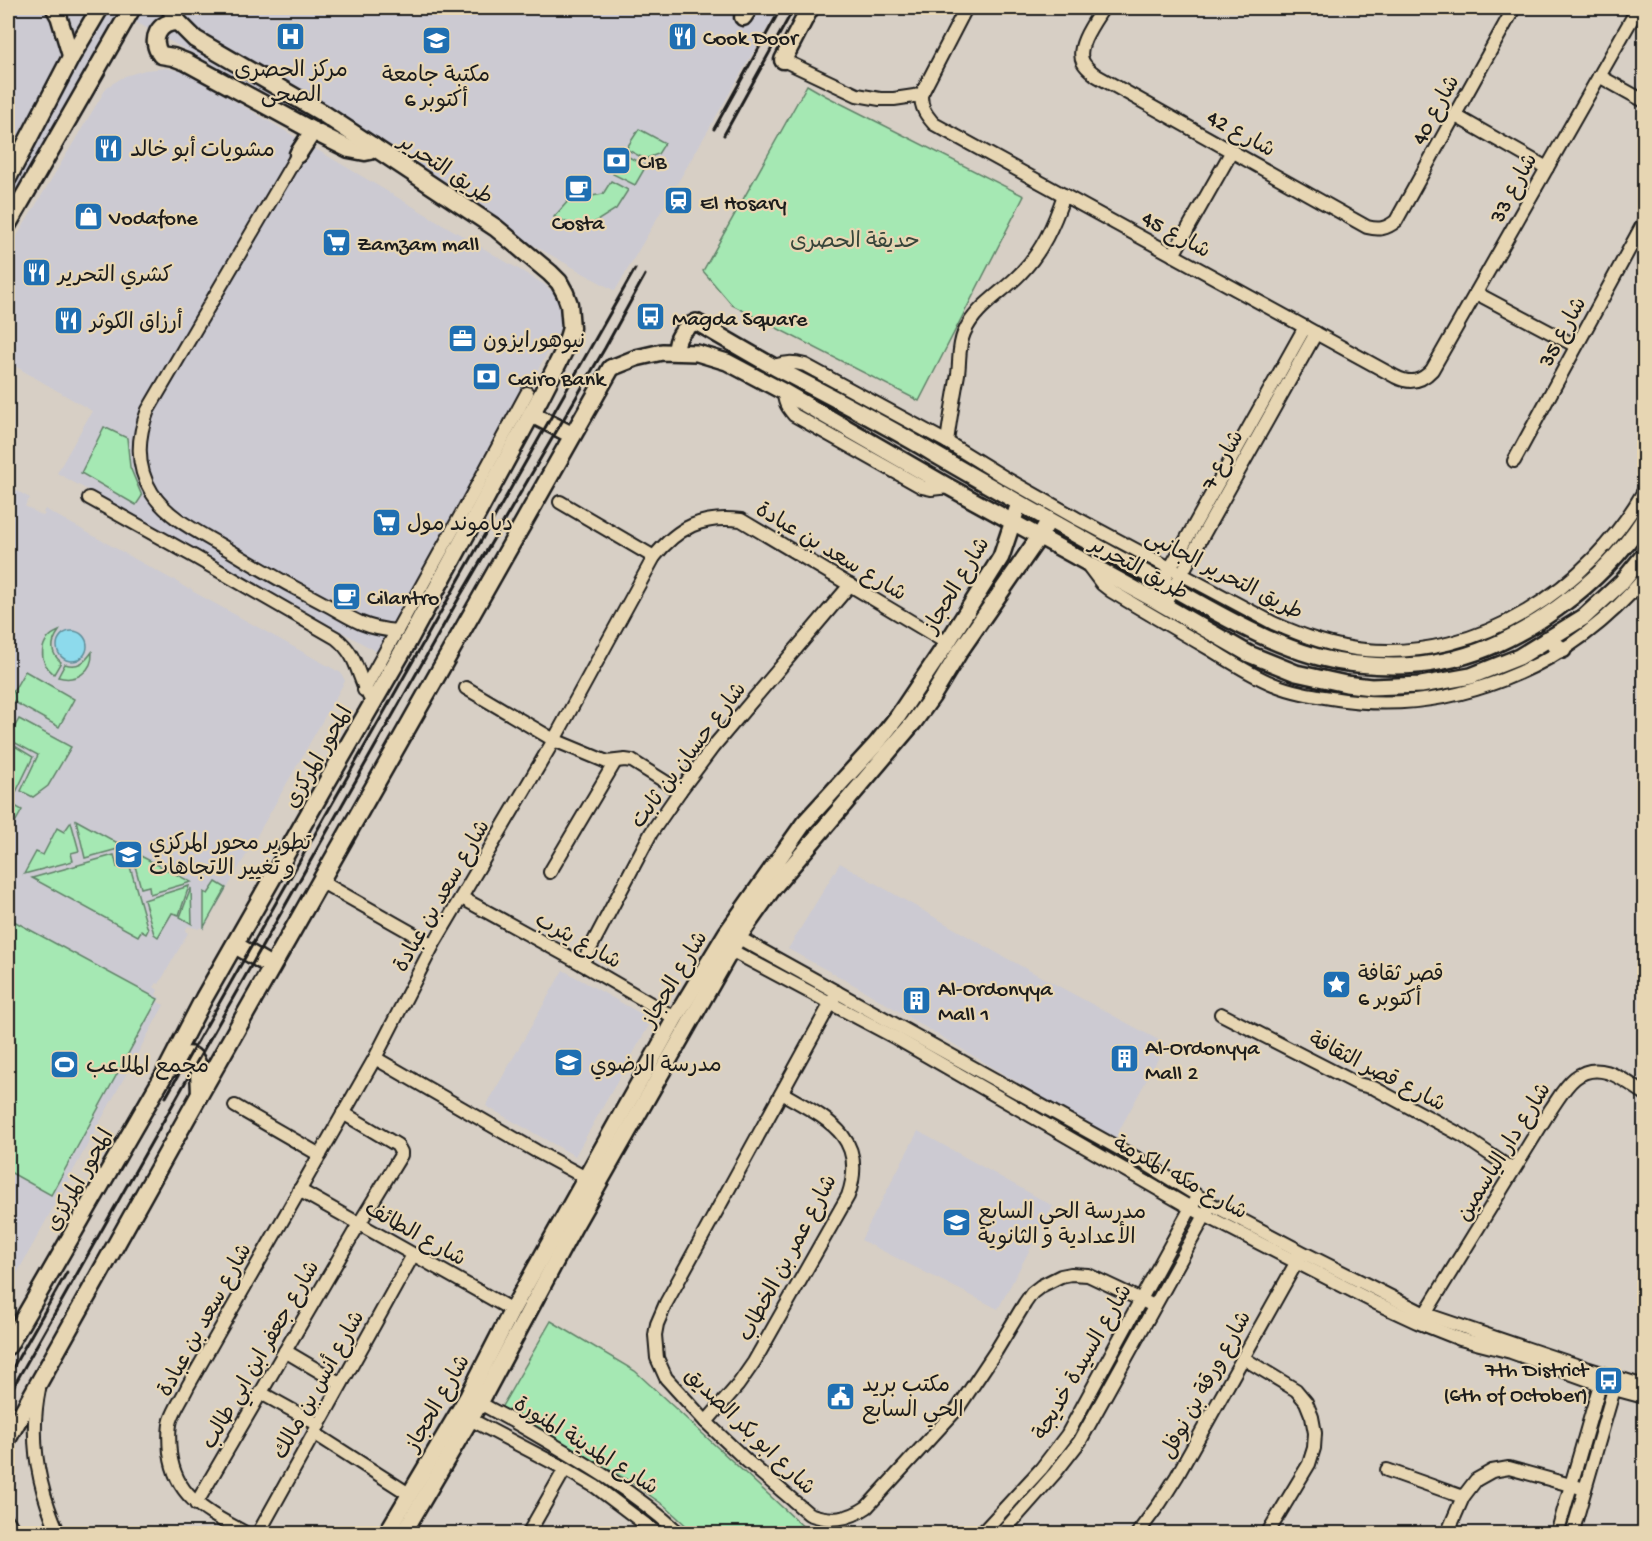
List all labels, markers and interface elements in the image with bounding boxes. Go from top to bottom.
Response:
hospital icon: مركز الحصرى الصحى [275,20,307,52]
restaurant icon: Cook Door [666,20,698,52]
school or university icon: مكتبة جامعة 6 أكتوبر [420,25,452,57]
place label: Cook Door [703,27,800,53]
place label: مركز الحصرى الصحى [234,59,348,110]
place label: مكتبة جامعة 6 أكتوبر [382,64,490,115]
street label: شارع 40 [1408,72,1467,150]
street label: شارع 42 [1201,106,1279,165]
street label: طريق التحرير [391,129,497,212]
restaurant icon: مشويات أبو خالد [93,132,125,164]
place label: مشويات أبو خالد [130,135,275,165]
bank icon: CIB [601,144,633,176]
street label: شارع 33 [1485,150,1545,229]
place label: CIB [638,151,667,177]
cafe icon: Costa [562,173,594,205]
station icon: El Hosary [663,185,695,217]
place label: El Hosary [700,192,787,218]
shop icon: Vodafone [72,200,104,232]
place label: Vodafone [108,207,198,233]
street label: شارع 45 [1136,207,1214,266]
place label: Costa [552,212,605,238]
supermarket icon: Zamzam mall [320,226,352,258]
park label: حديقة الحصرى [790,230,920,256]
place label: Zamzam mall [357,233,479,259]
restaurant icon: كشري التحرير [21,257,53,289]
place label: كشري التحرير [56,264,173,290]
street label: شارع 35 [1534,293,1594,373]
bus stop icon: Magda Square [635,301,667,333]
restaurant icon: أرزاق الكوثر [53,304,85,336]
place label: أرزاق الكوثر [88,307,183,337]
place label: Magda Square [672,308,808,334]
office icon: نيوهورايزون [446,323,478,355]
place label: نيوهورايزون [483,330,585,356]
bank icon: Cairo Bank [471,361,503,393]
place label: Cairo Bank [508,368,607,394]
street label: شارع 7 [1197,427,1251,496]
street label: شارع سعد بن عبادة [750,498,910,609]
supermarket icon: دياموند مول [370,506,402,538]
place label: دياموند مول [407,513,513,539]
street label: طريق التحرير الجانبى [1140,526,1307,628]
street label: طريق التحرير [1083,532,1192,608]
street label: شارع الحجاز [919,533,997,640]
cafe icon: Cilantro [330,580,362,612]
place label: Cilantro [367,587,439,613]
street label: شارع حسان بن ثابت [627,678,754,835]
street label: المحور المركزى [281,702,360,814]
street label: شارع سعد بن عبادة [389,816,498,978]
place label: تطوير محور المركزي و تغيير الاتجاهات [149,832,312,883]
school or university icon: تطوير محور المركزي و تغيير الاتجاهات [112,838,144,870]
street label: شارع يثرب [530,908,625,977]
street label: شارع الحجاز [637,927,715,1034]
place label: قصر ثقافة 6 أكتوبر [1358,963,1444,1014]
place icon: قصر ثقافة 6 أكتوبر [1321,969,1353,1001]
place label: Al-Ordonyya Mall 1 [938,978,1053,1029]
building icon: Al-Ordonyya Mall 1 [901,984,933,1016]
street label: شارع قصر الثقافة [1303,1028,1449,1119]
place label: Al-Ordonyya Mall 2 [1145,1037,1260,1088]
building icon: Al-Ordonyya Mall 2 [1108,1043,1140,1075]
school or university icon: مدرسة الرضوي [553,1047,585,1079]
sports icon: مجمع الملاعب [49,1048,81,1080]
place label: مدرسة الرضوي [590,1054,722,1080]
place label: مجمع الملاعب [86,1055,209,1081]
street label: شارع دار الياسمين [1452,1079,1558,1227]
street label: المحور المركزى [42,1125,121,1237]
street label: شارع مكه المكرمة [1107,1132,1251,1227]
street label: شارع عمر بن الخطاب [735,1171,844,1347]
street label: شارع الطائف [359,1197,469,1274]
place label: مدرسة الحي السابع الأعدادية و الثانوية [978,1201,1146,1252]
school or university icon: مدرسة الحي السابع الأعدادية و الثانوية [941,1207,973,1239]
street label: شارع سعد بن عبادة [154,1240,259,1402]
street label: شارع جعفر ابن ابي طالب [198,1257,330,1456]
street label: شارع السيدة خديجة [1029,1281,1140,1445]
street label: شارع أنس بن مالك [265,1305,372,1465]
street label: شارع ورقة بن نوفل [1156,1307,1259,1464]
street label: شارع الحجاز [400,1351,478,1459]
place label: 7th District (6th of October) [1443,1359,1590,1410]
street label: شارع ابو بكر الصديق [677,1364,819,1502]
bus stop icon: 7th District (6th of October) [1593,1365,1625,1397]
place label: مكتب بريد الحي السابع [862,1374,964,1428]
public building icon: مكتب بريد الحي السابع [825,1380,857,1412]
street label: شارع المدينة المنورة [508,1392,662,1502]

